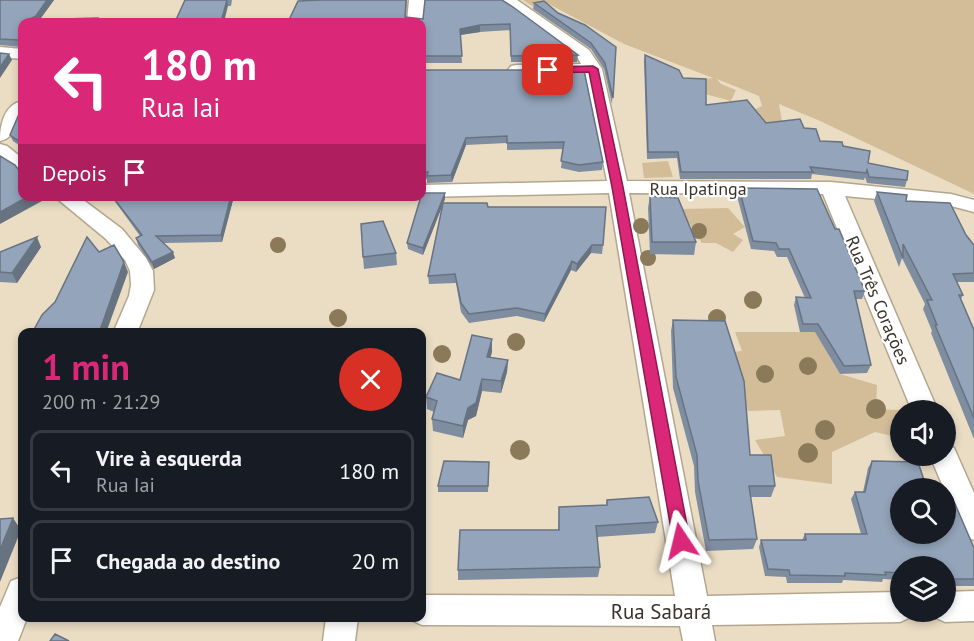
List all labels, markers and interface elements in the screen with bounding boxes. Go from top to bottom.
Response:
text: 180 m [141,37,257,92]
icon: left [42,42,120,120]
pin [522,44,573,95]
icon: arrive [531,53,564,86]
text: Rua Iai [141,90,220,124]
icon: arrive [118,156,151,189]
text: Depois [42,159,106,187]
street label: Rua Ipatinga [649,177,747,200]
street label: Rua Três Corações [841,232,915,368]
text: 1 min [42,343,130,390]
button: close [339,348,402,411]
text: 200 m · 21:29 [42,389,160,415]
map controls [890,400,956,622]
button: sound [890,400,956,466]
text: Vire à esquerda [96,444,242,472]
icon: left [45,454,78,487]
text: 180 m [339,457,399,485]
text: Rua Iai [96,472,155,498]
button: search [890,478,956,544]
position arrow [649,509,713,573]
icon: arrive [45,544,78,577]
text: Chegada ao destino [96,547,280,575]
text: 20 m [351,547,399,575]
button: layers [890,556,956,622]
street label: Rua Sabará [611,598,711,625]

